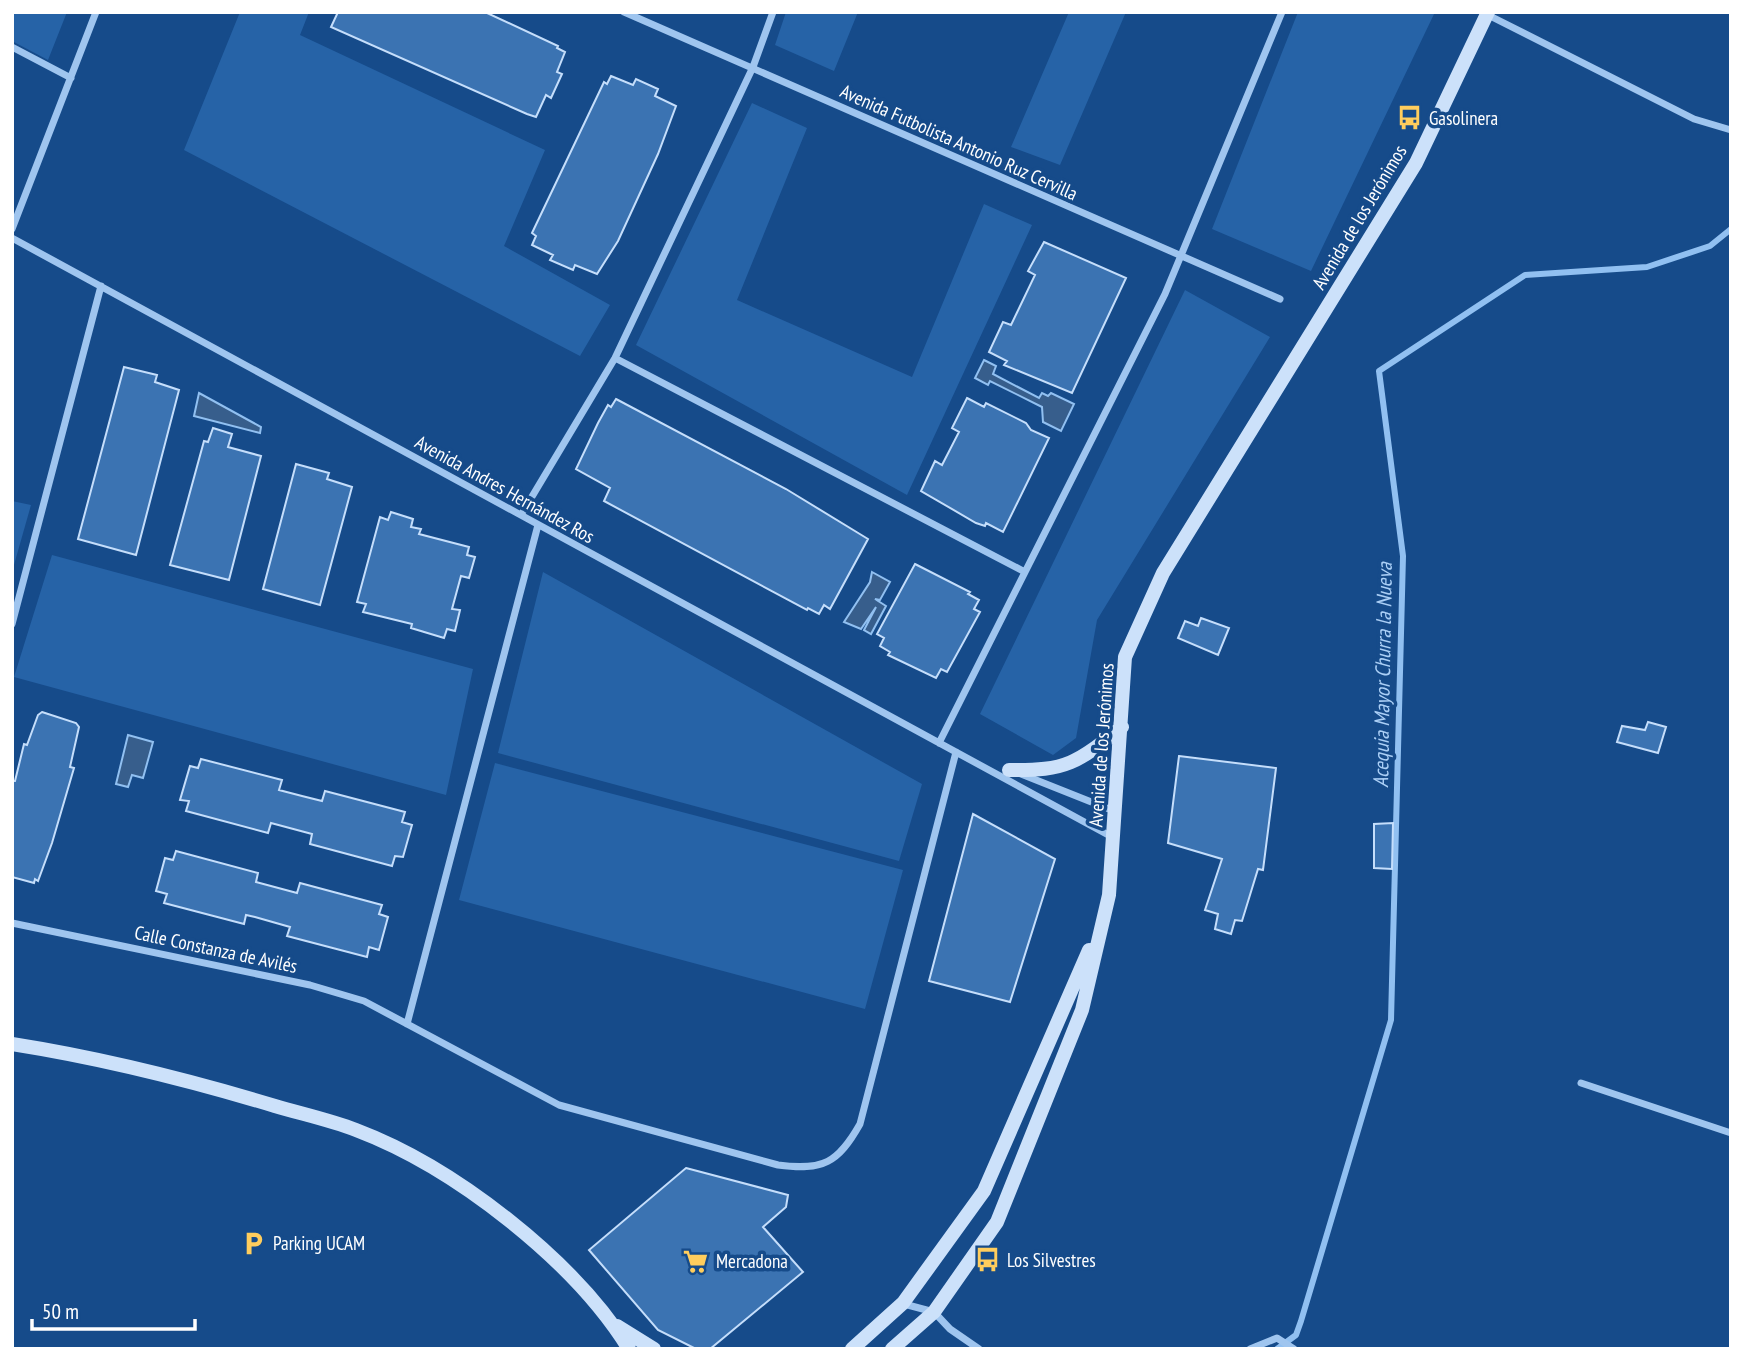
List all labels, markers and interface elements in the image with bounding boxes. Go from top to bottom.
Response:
street label: Avenida Futbolista Antonio Ruz Cervilla [837,79,1081,205]
bus stop icon: Gasolinera [1395,104,1423,132]
place label: Gasolinera [1429,106,1498,130]
street label: Avenida de los Jerónimos [1306,140,1412,294]
street label: Avenida Andres Hernández Ros [411,430,599,548]
water label: Acequia Mayor Churra la Nueva [1367,561,1398,788]
street label: Avenida de los Jerónimos [1083,662,1119,828]
street label: Calle Constanza de Avilés [132,920,300,978]
parking icon: Parking UCAM [239,1229,267,1257]
place label: Parking UCAM [273,1231,365,1255]
bus stop icon: Los Silvestres [973,1246,1001,1274]
supermarket icon: Mercadona [682,1247,710,1275]
place label: Los Silvestres [1007,1248,1096,1272]
place label: Mercadona [716,1249,788,1273]
scale bar [32,1288,194,1332]
text: 50 m [42,1298,79,1325]

